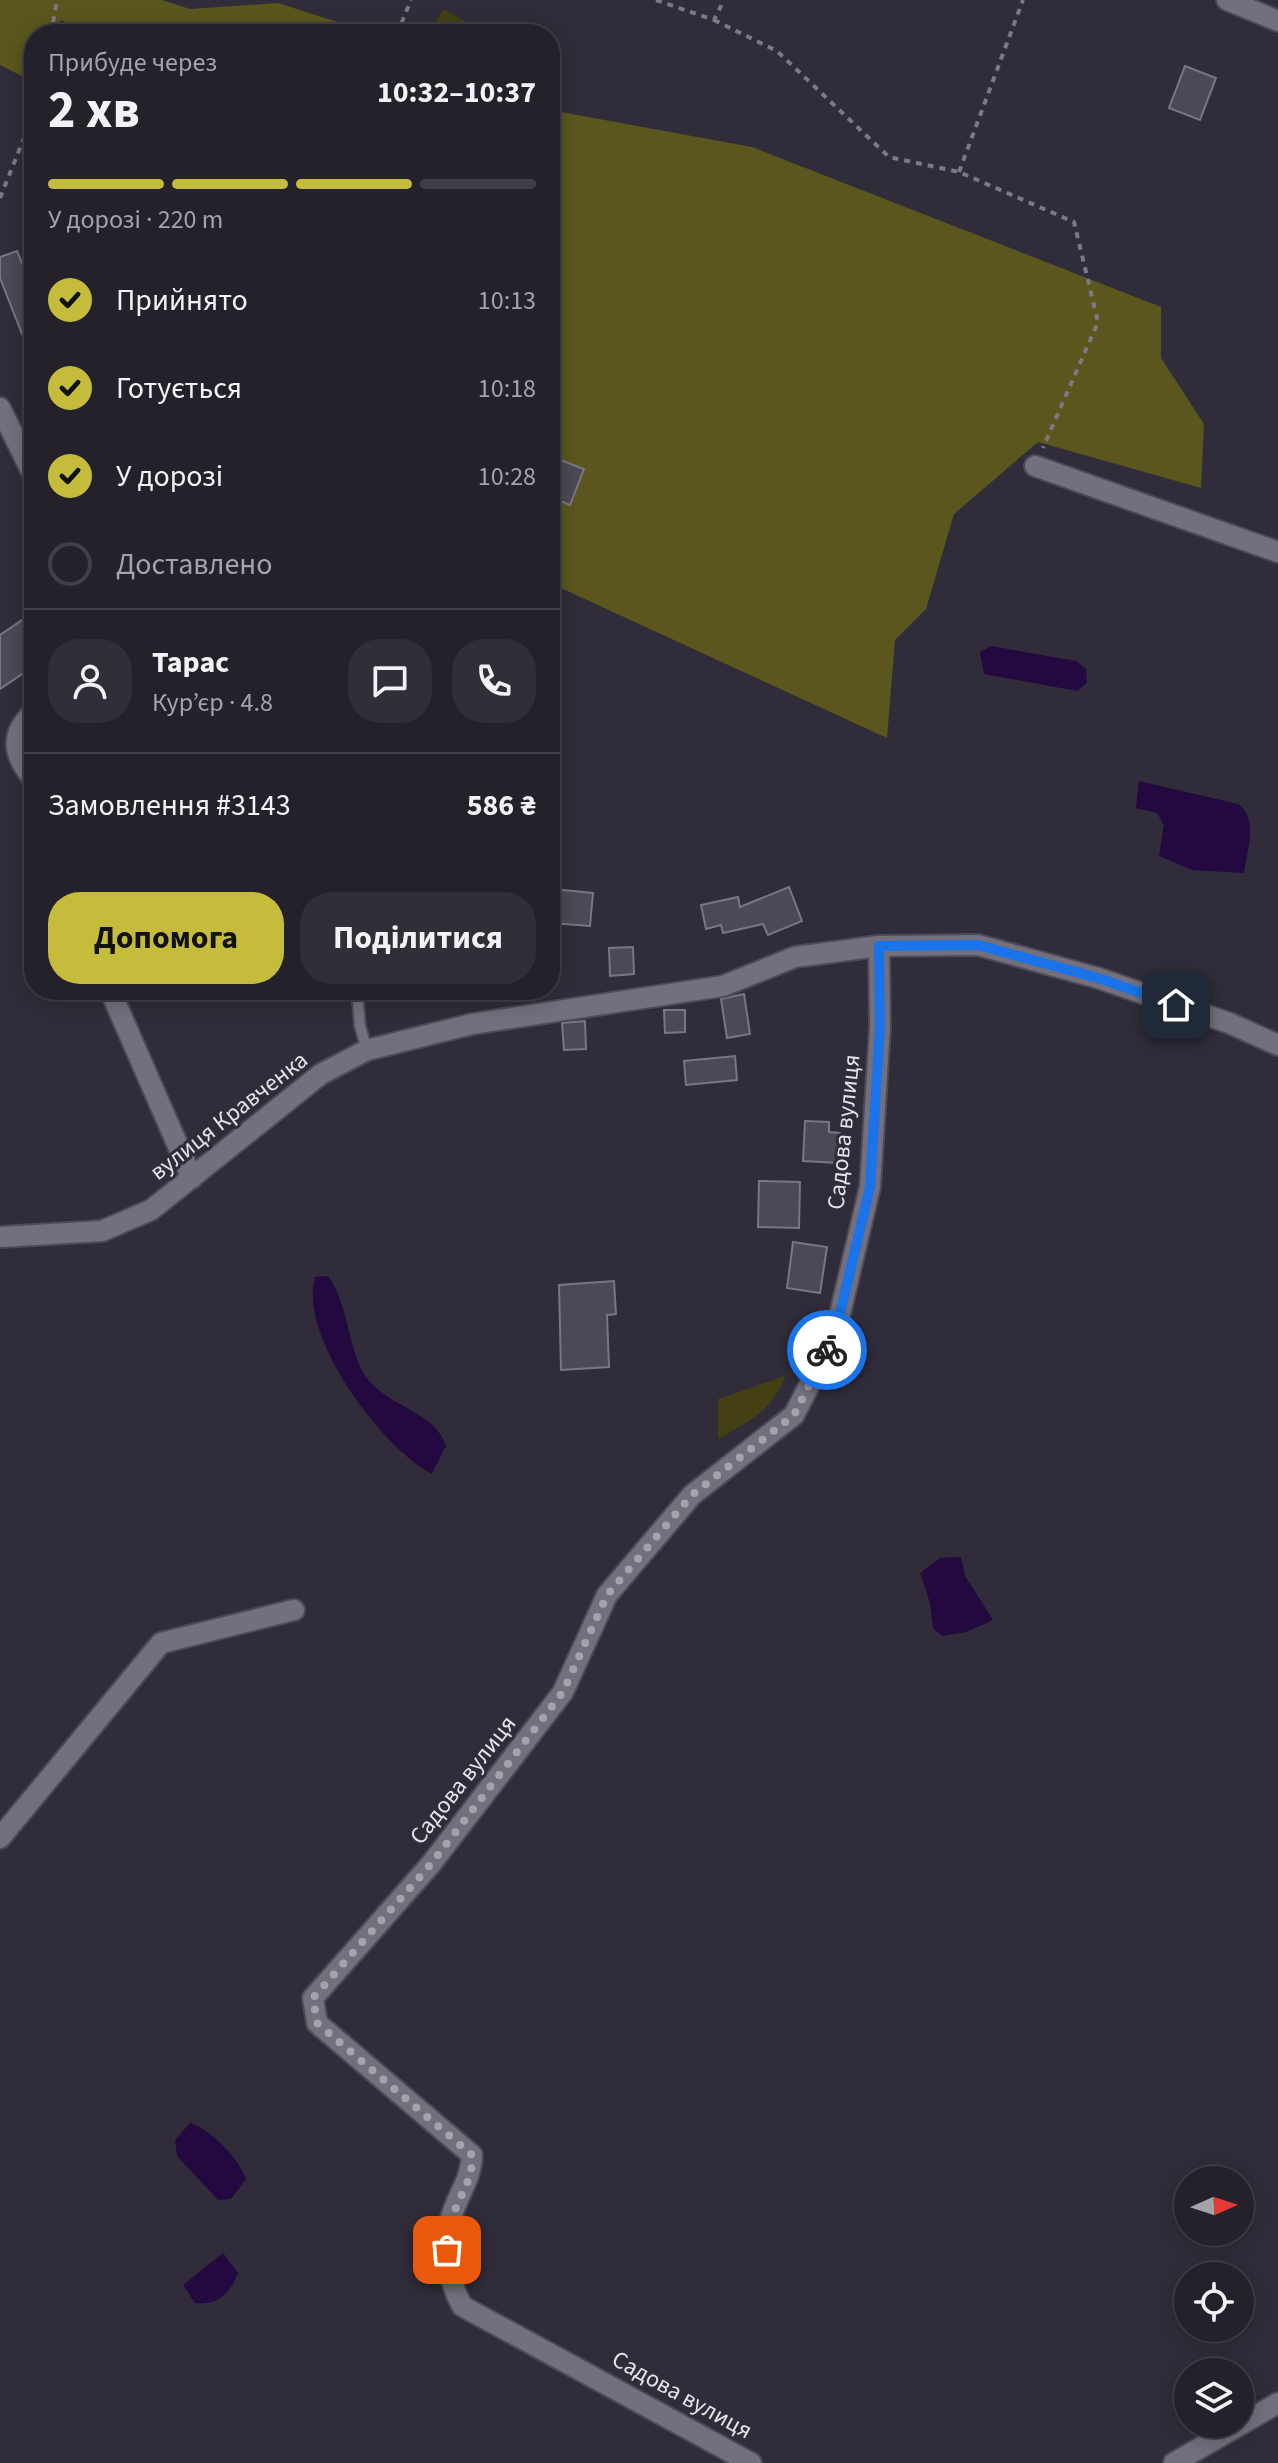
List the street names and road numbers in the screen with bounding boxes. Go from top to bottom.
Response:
street label: вулиця Кравченка [142,1043,316,1189]
street label: Садова вулиця [818,1053,870,1211]
street label: Садова вулиця [401,1708,525,1852]
street label: Садова вулиця [605,2342,759,2448]

